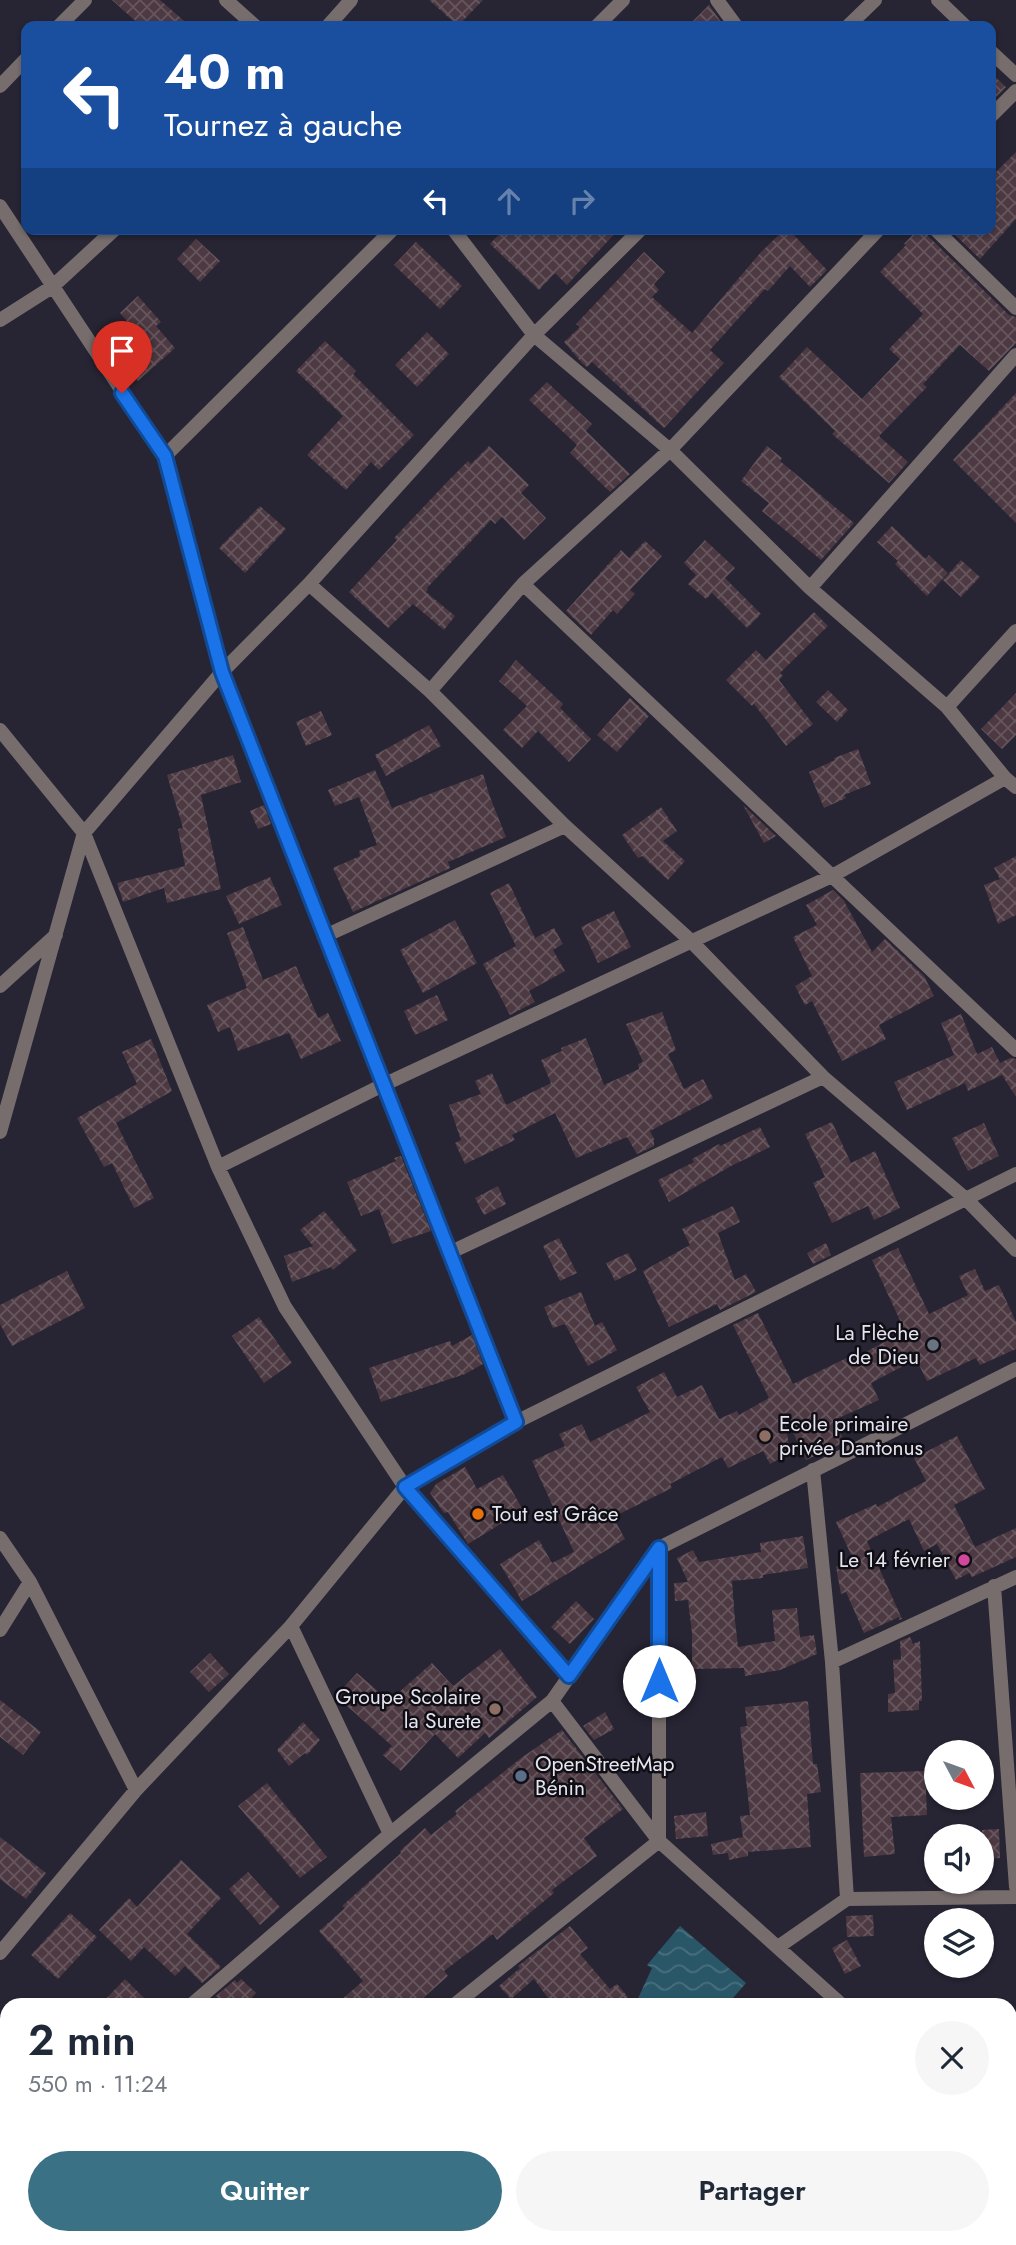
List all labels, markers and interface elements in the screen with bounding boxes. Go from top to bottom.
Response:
text: 40 m [164,37,286,107]
icon: left [49,49,140,140]
text: Tournez à gauche [164,102,402,148]
icon: left [417,182,455,220]
icon: ahead [490,182,528,220]
icon: right [563,182,601,220]
pin [92,321,152,393]
icon: arrive [103,332,141,370]
place label: La Flèche de Dieu [835,1318,919,1372]
marker: La Flèche de Dieu [925,1337,941,1353]
place label: Ecole primaire privée Dantonus [779,1409,923,1463]
marker: Ecole primaire privée Dantonus [757,1428,773,1444]
place label: Tout est Grâce [492,1499,619,1529]
marker: Tout est Grâce [470,1506,486,1522]
place label: Le 14 février [839,1545,951,1575]
marker: Le 14 février [956,1552,972,1568]
position arrow [622,1644,696,1718]
place label: Groupe Scolaire la Surete [335,1682,481,1736]
marker: Groupe Scolaire la Surete [487,1701,503,1717]
north arrow [924,1740,994,1810]
map controls [924,1740,994,1978]
place label: OpenStreetMap Bénin [535,1749,675,1803]
marker: OpenStreetMap Bénin [513,1768,529,1784]
button: sound [924,1824,994,1894]
button: layers [924,1908,994,1978]
text: 2 min [28,2010,136,2071]
button: close [915,2021,989,2095]
text: 550 m · 11:24 [28,2067,167,2101]
button: Quitter [28,2151,502,2231]
button: Partager [516,2151,989,2231]

